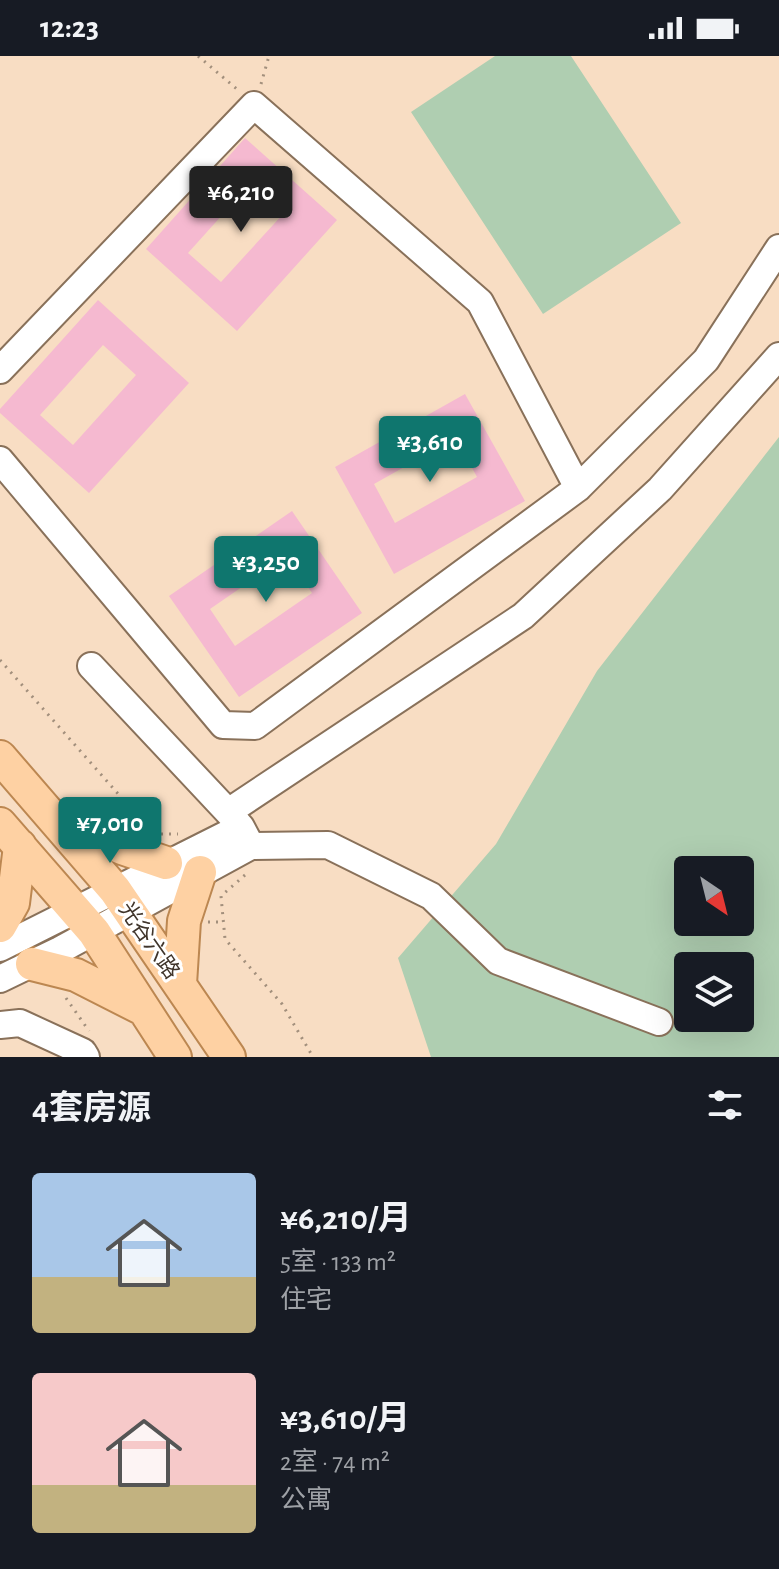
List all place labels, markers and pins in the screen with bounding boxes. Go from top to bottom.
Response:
pin: ¥6,210 [176,166,306,234]
pin: ¥3,610 [365,416,495,484]
pin: ¥3,250 [201,536,331,604]
pin: ¥7,010 [45,797,175,865]

